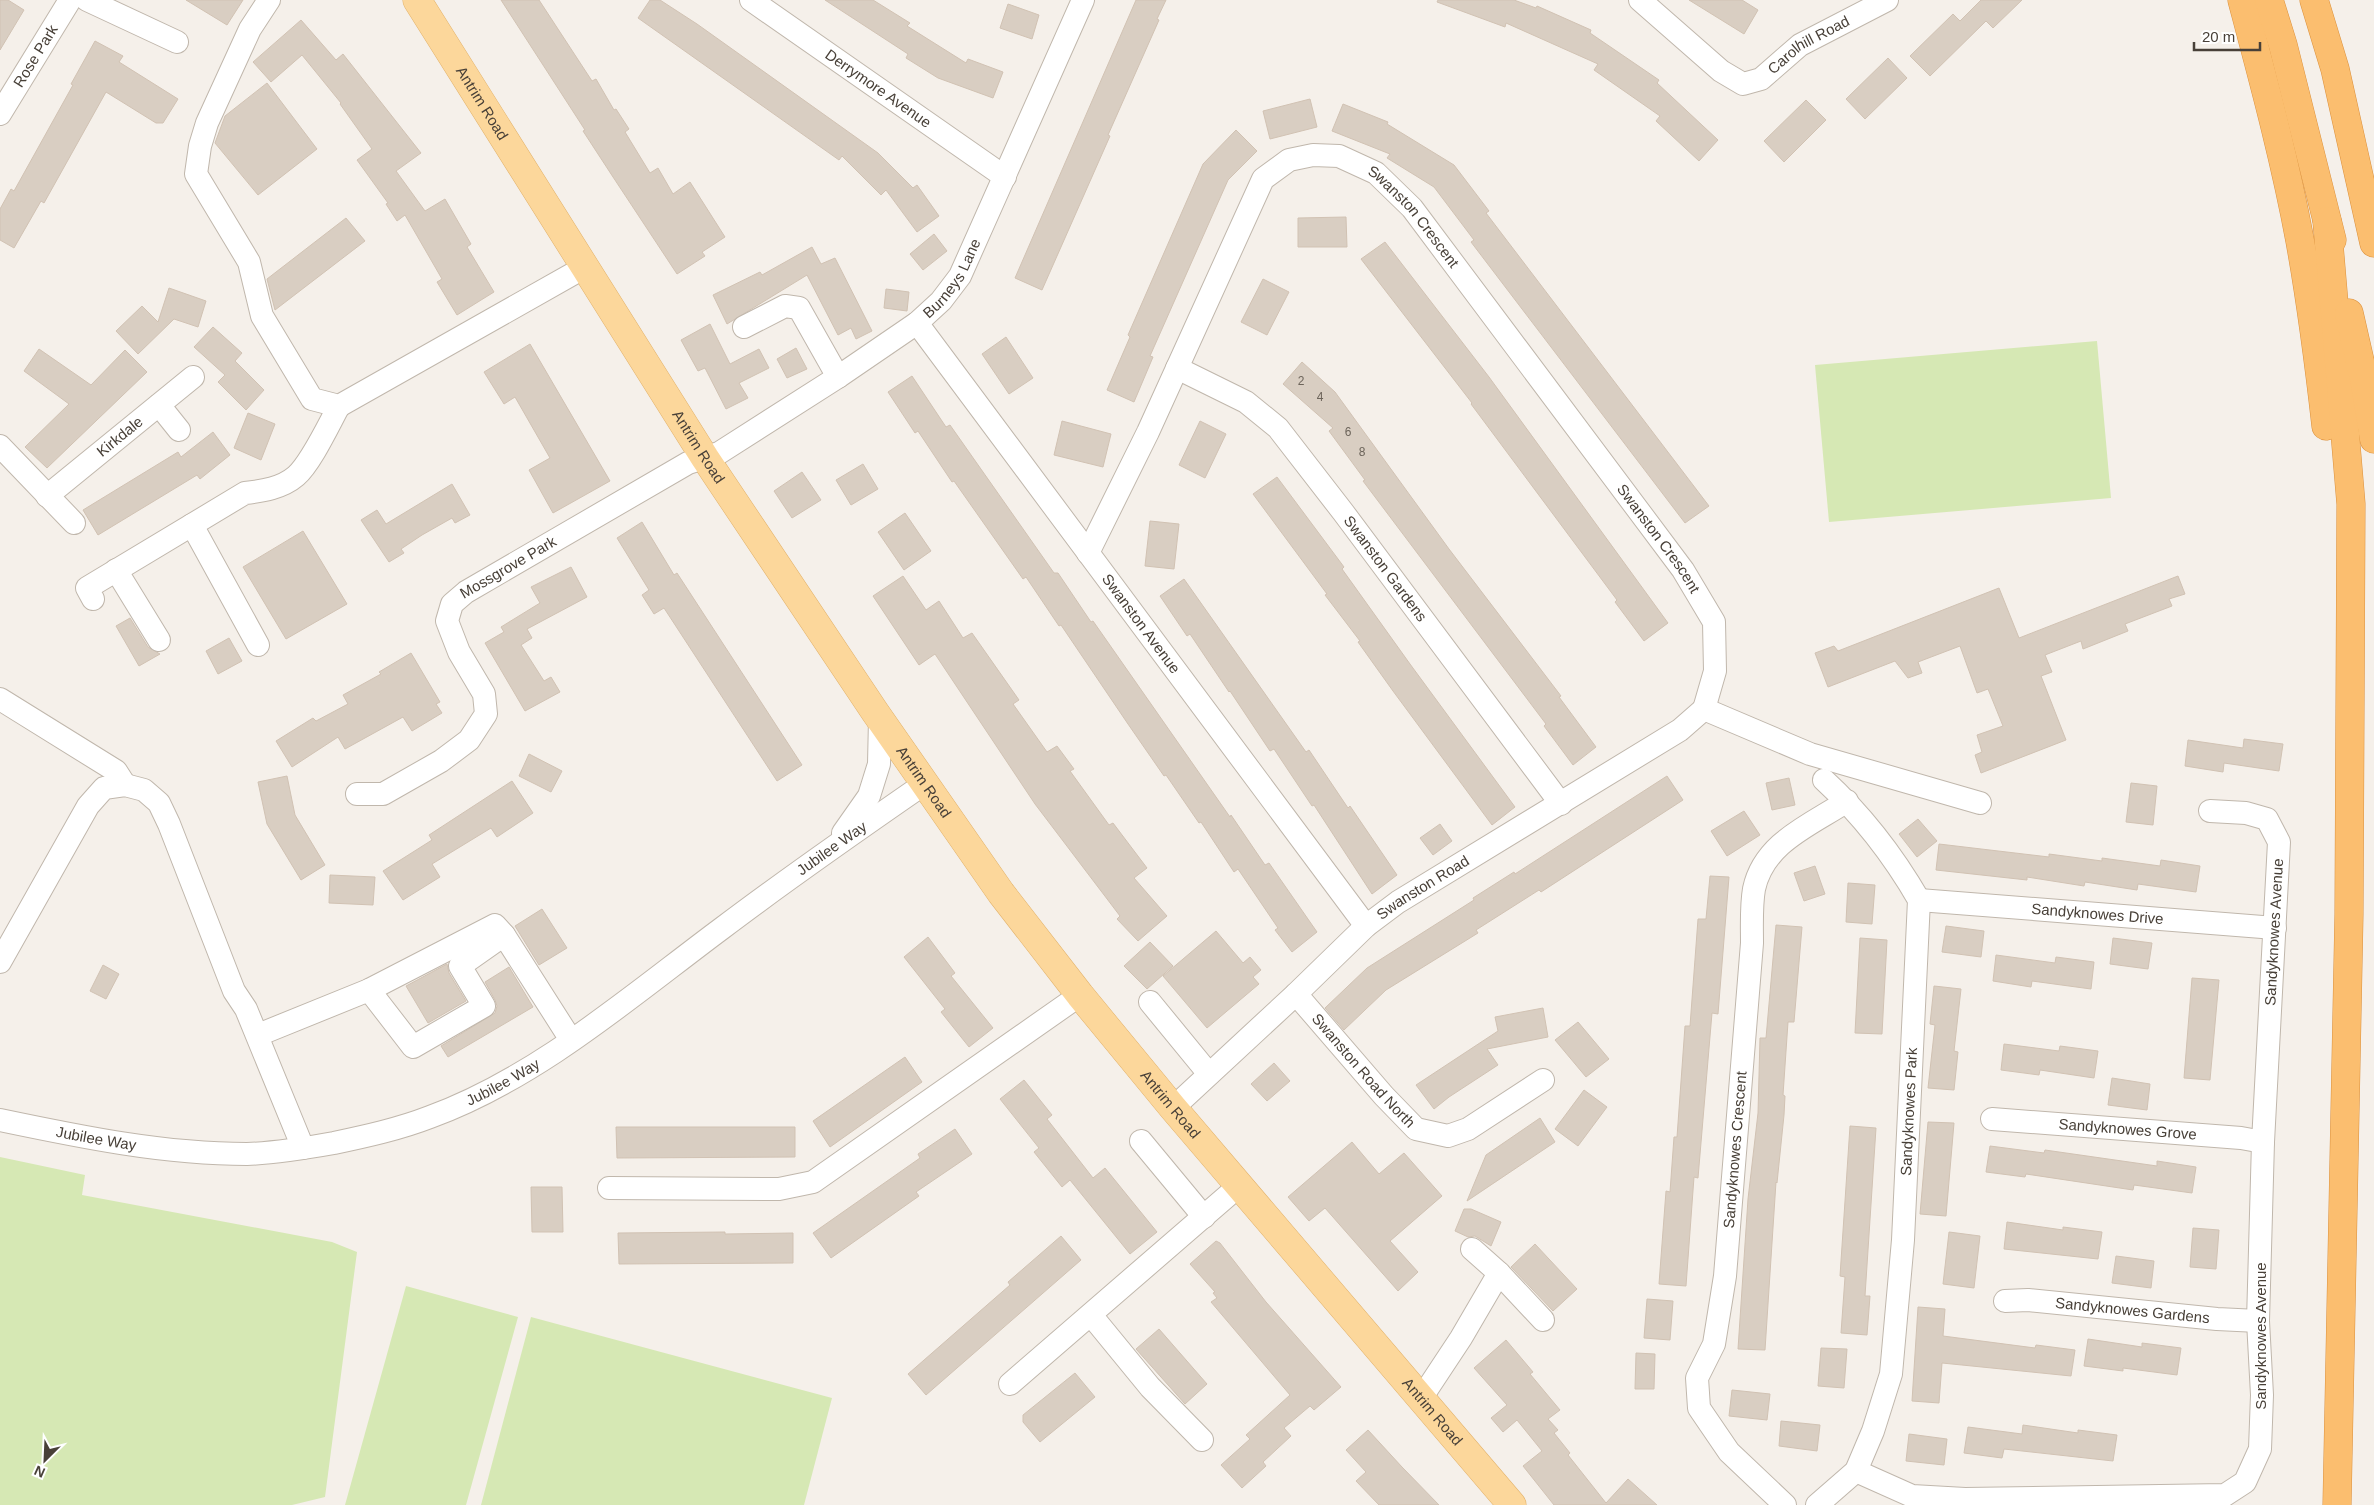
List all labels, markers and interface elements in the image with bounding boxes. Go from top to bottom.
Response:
street label: Carolhill Road [1764,12,1852,77]
scale bar [2194,20,2260,52]
street label: Rose Park [10,21,61,90]
text: 20 m [2202,28,2235,45]
street label: Derrymore Avenue [822,46,935,131]
street label: Antrim Road [453,63,512,143]
street label: Swanston Crescent [1366,162,1463,271]
street label: Burneys Lane [919,236,984,321]
house number: 2 [1298,374,1305,388]
house number: 4 [1317,390,1324,404]
street label: Antrim Road [669,407,728,486]
street label: Kirkdale [93,413,146,460]
house number: 6 [1345,425,1352,439]
house number: 8 [1359,445,1366,459]
street label: Swanston Crescent [1614,481,1704,596]
street label: Swanston Gardens [1341,512,1431,625]
street label: Mossgrove Park [457,532,560,602]
street label: Swanston Avenue [1099,570,1184,677]
street label: Antrim Road [893,743,955,821]
street label: Jubilee Way [793,817,870,878]
street label: Swanston Road [1373,852,1472,923]
street label: Sandyknowes Avenue [2261,858,2286,1006]
street label: Sandyknowes Drive [2031,900,2164,927]
street label: Swanston Road North [1309,1010,1419,1131]
street label: Sandyknowes Park [1897,1047,1920,1176]
street label: Jubilee Way [463,1055,543,1109]
street label: Antrim Road [1137,1067,1204,1141]
street label: Sandyknowes Crescent [1720,1070,1750,1229]
street label: Sandyknowes Grove [2058,1115,2197,1143]
street label: Jubilee Way [55,1123,138,1153]
street label: Sandyknowes Avenue [2252,1262,2269,1410]
street label: Sandyknowes Gardens [2054,1294,2211,1326]
street label: Antrim Road [1399,1374,1466,1449]
north arrow [20,1435,70,1485]
text: N [32,1463,48,1481]

